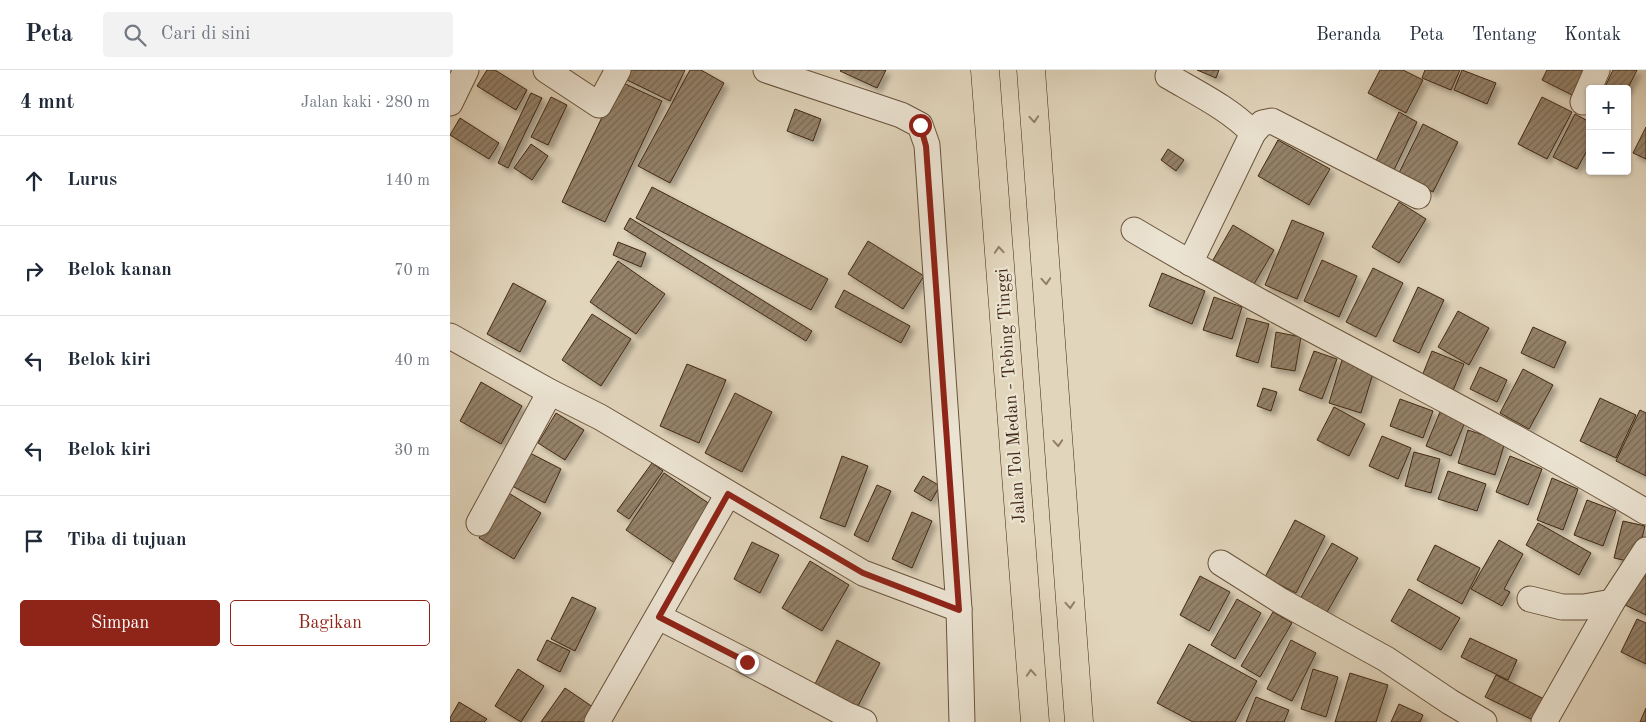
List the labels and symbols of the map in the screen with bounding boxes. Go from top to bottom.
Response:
route start [909,114,932,137]
one-way arrow [1029,115,1040,123]
one-way arrow [994,245,1005,253]
street label: Jalan Tol Medan - Tebing Tinggi [993,268,1029,524]
one-way arrow [1041,277,1052,285]
one-way arrow [1052,439,1063,447]
one-way arrow [1064,601,1075,609]
route end [736,651,759,674]
one-way arrow [1026,669,1037,677]

